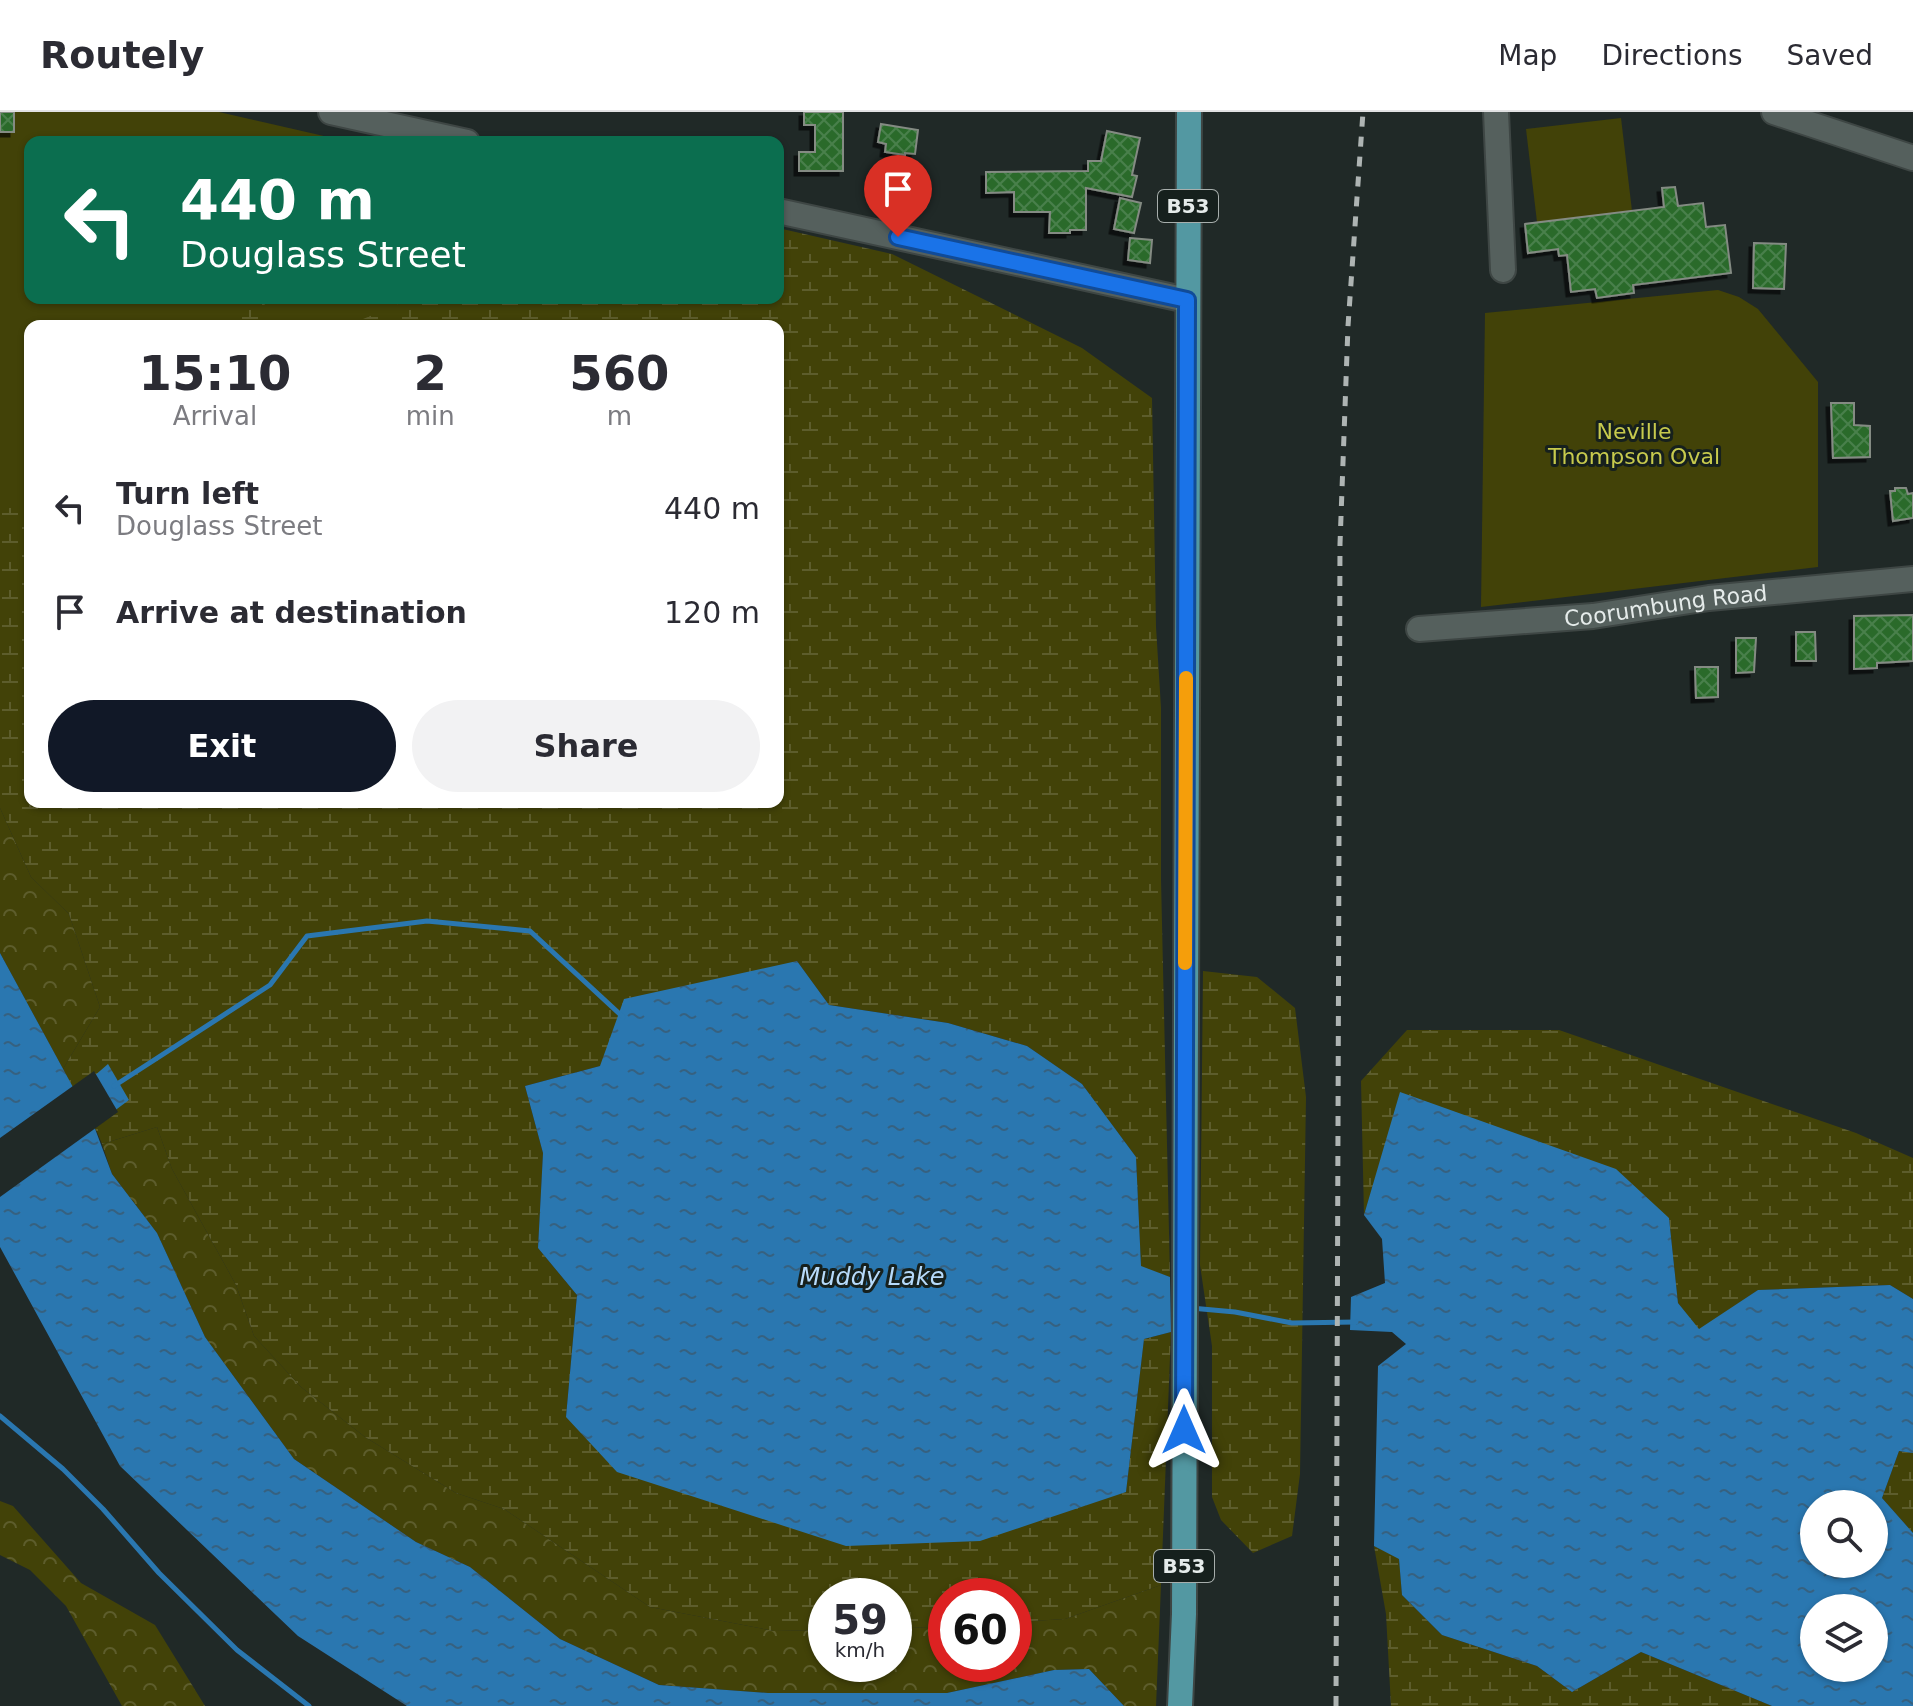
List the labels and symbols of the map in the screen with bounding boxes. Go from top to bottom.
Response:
pin [864,155,932,237]
road number: B53 [1158,190,1218,222]
park label: Neville Thompson Oval [1547,419,1720,469]
street label: Coorumbung Road [1563,580,1768,631]
water label: Muddy Lake [800,1263,944,1291]
position arrow [1142,1388,1226,1472]
road number: B53 [1154,1550,1214,1582]
speed limit sign: 60 [928,1578,1032,1682]

